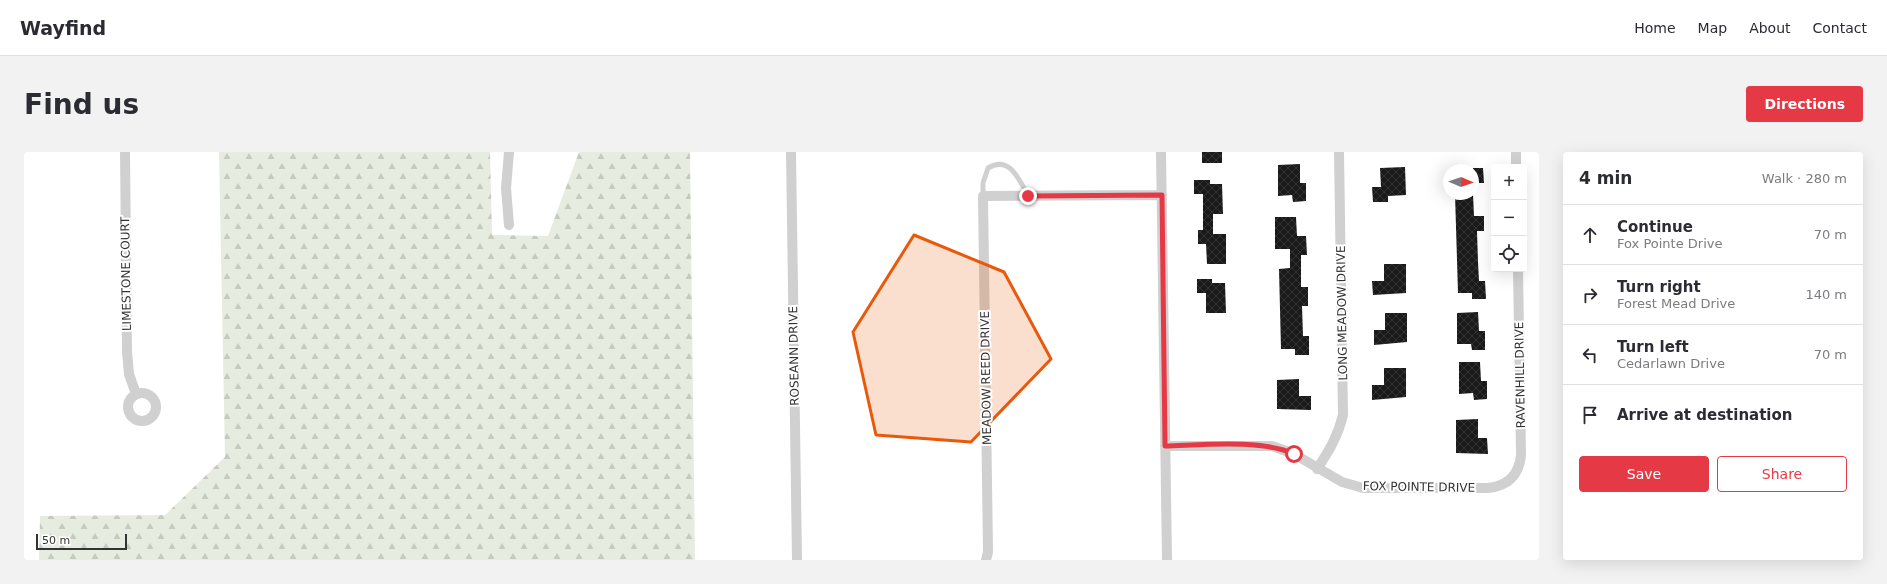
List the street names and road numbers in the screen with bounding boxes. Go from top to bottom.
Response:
street label: LIMESTONE COURT [118,216,134,331]
street label: LONG MEADOW DRIVE [1334,245,1350,381]
street label: ROSEANN DRIVE [786,306,802,406]
street label: MEADOW REED DRIVE [978,311,994,445]
street label: RAVENHILL DRIVE [1512,322,1528,428]
street label: FOX POINTE DRIVE [1363,479,1475,495]

